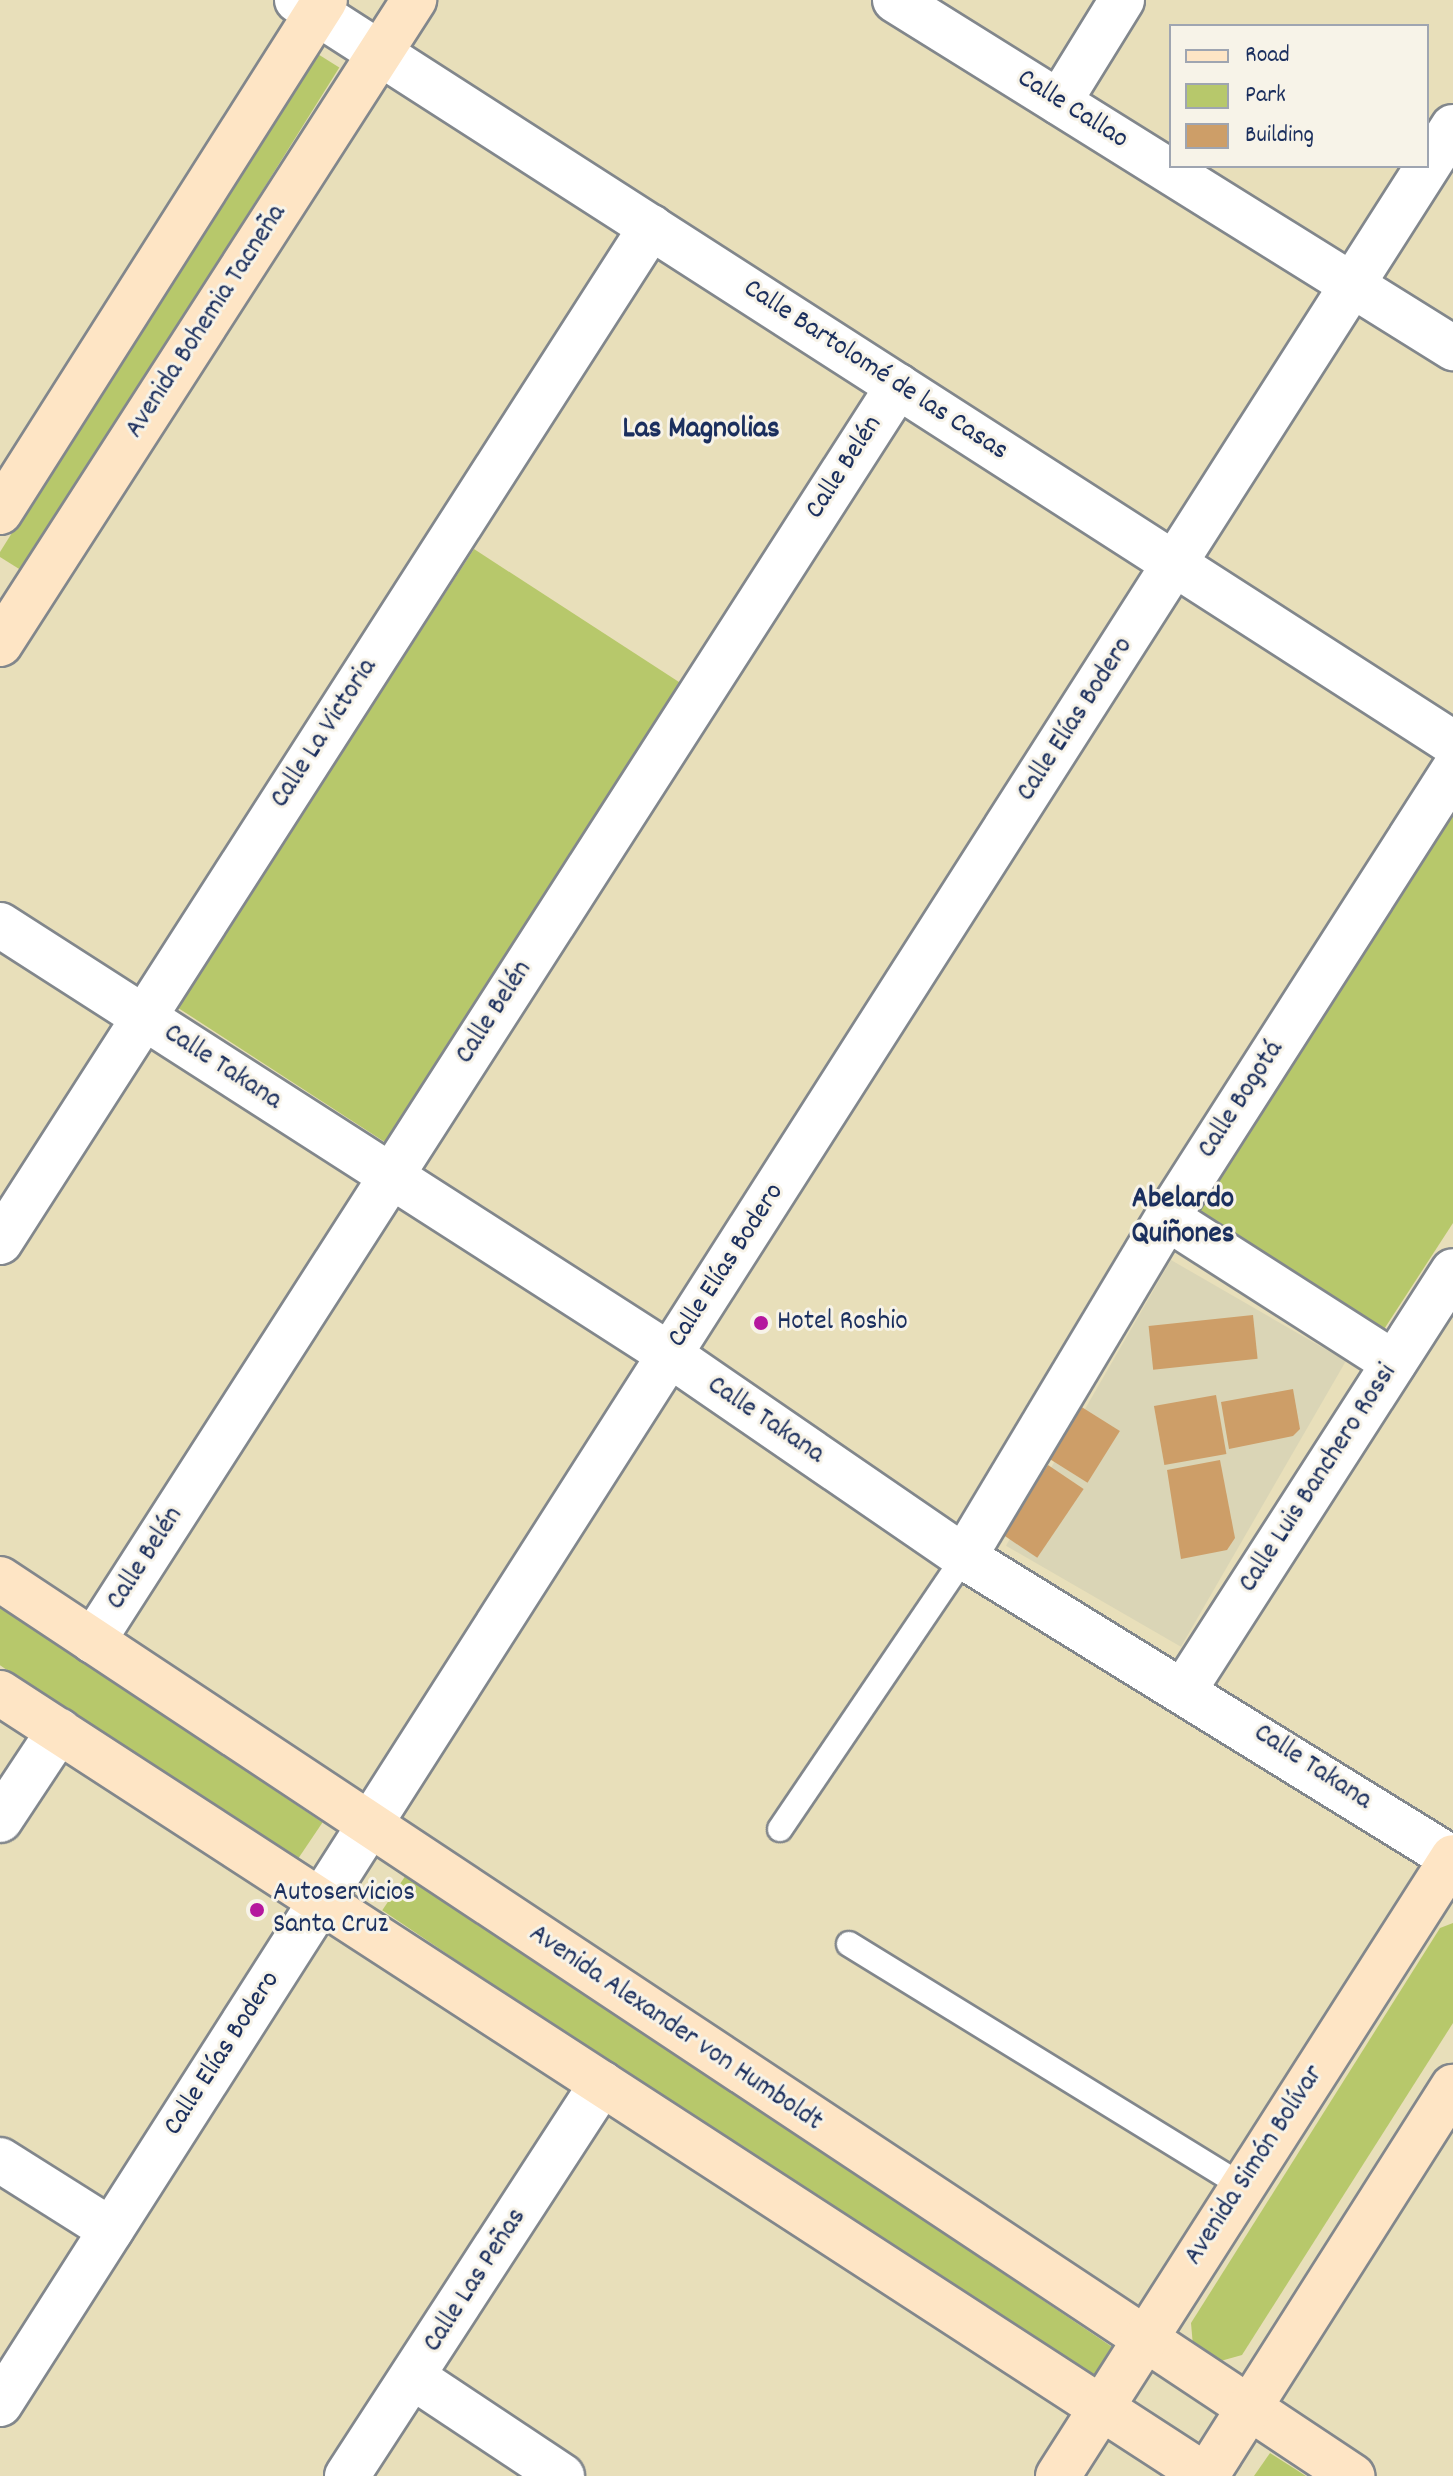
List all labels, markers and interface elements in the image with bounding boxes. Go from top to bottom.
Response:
legend [1169,24,1429,168]
text: Road [1245,39,1290,73]
street label: Calle Callao [1010,63,1134,157]
text: Park [1245,79,1286,113]
text: Building [1245,119,1314,153]
street label: Avenida Bohemia Tacneña [119,199,295,445]
street label: Calle Bartolomé de las Casas [736,273,1014,469]
street label: Calle Belén [799,410,891,526]
district label: Las Magnolias [622,413,780,449]
street label: Calle Elías Bodero [1010,632,1142,808]
street label: Calle La Victoria [264,653,386,815]
street label: Calle Belén [449,955,541,1071]
street label: Calle Takana [157,1017,287,1119]
street label: Calle Bogotá [1191,1035,1293,1165]
street label: Calle Elías Bodero [661,1178,793,1354]
district label: Abelardo Quiñones [1132,1183,1234,1254]
place label: Hotel Roshio [777,1306,908,1340]
marker: Hotel Roshio [752,1314,770,1332]
street label: Calle Luis Banchero Rossi [1233,1358,1405,1600]
street label: Calle Takana [700,1370,830,1472]
street label: Calle Belén [100,1501,192,1617]
street label: Calle Takana [1247,1717,1377,1819]
place label: Autoservicios Santa Cruz [273,1877,415,1943]
marker: Autoservicios Santa Cruz [248,1901,266,1919]
street label: Avenida Alexander von Humboldt [522,1918,828,2140]
street label: Calle Elías Bodero [157,1966,289,2142]
street label: Avenida Simón Bolívar [1178,2060,1332,2272]
street label: Calle Las Peñas [417,2203,535,2359]

